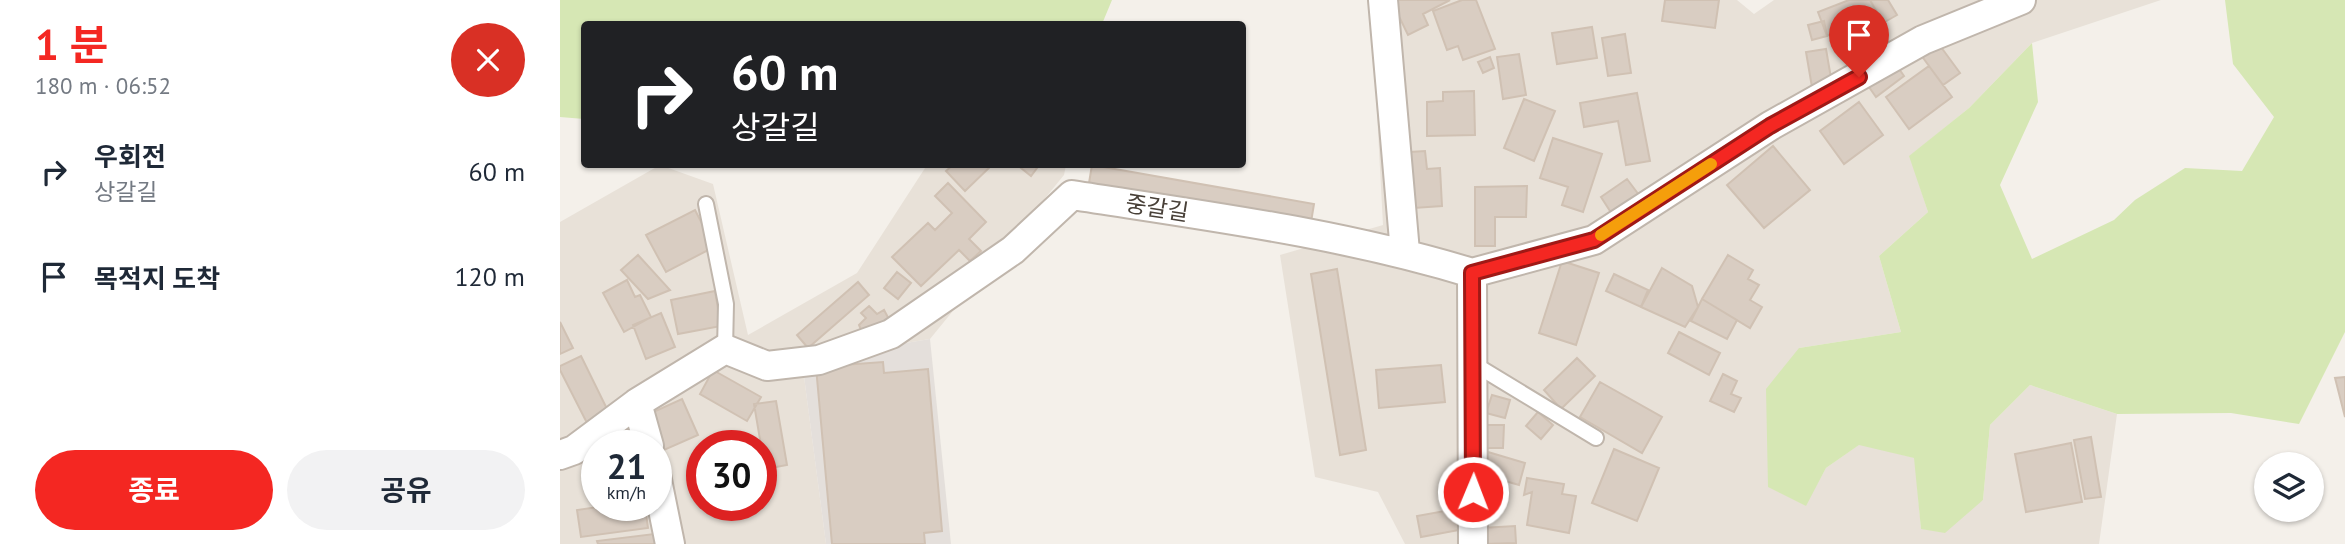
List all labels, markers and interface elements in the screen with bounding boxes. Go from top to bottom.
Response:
pin [1829,5,1889,77]
icon: arrive [1840,16,1878,54]
text: 1 분 [35,17,108,72]
button: close [451,23,525,97]
text: 60 m [731,40,838,104]
icon: right [616,49,707,140]
text: 180 m · 06:52 [35,71,171,100]
text: 상갈길 [731,106,819,148]
text: 우회전 [94,140,166,173]
icon: right [35,153,73,191]
text: 60 m [469,155,525,188]
text: 상갈길 [94,177,157,206]
street label: 중갈길 [1123,188,1191,227]
icon: arrive [35,258,73,296]
text: 120 m [454,260,525,293]
text: 목적지 도착 [94,262,220,295]
speed limit sign: 30 [686,430,777,521]
text: 21 [607,443,646,489]
button: 종료 [35,450,273,530]
button: 공유 [287,450,525,530]
map controls [2254,452,2324,522]
button: layers [2254,452,2324,522]
position arrow [1436,455,1510,529]
text: km/h [607,481,646,504]

